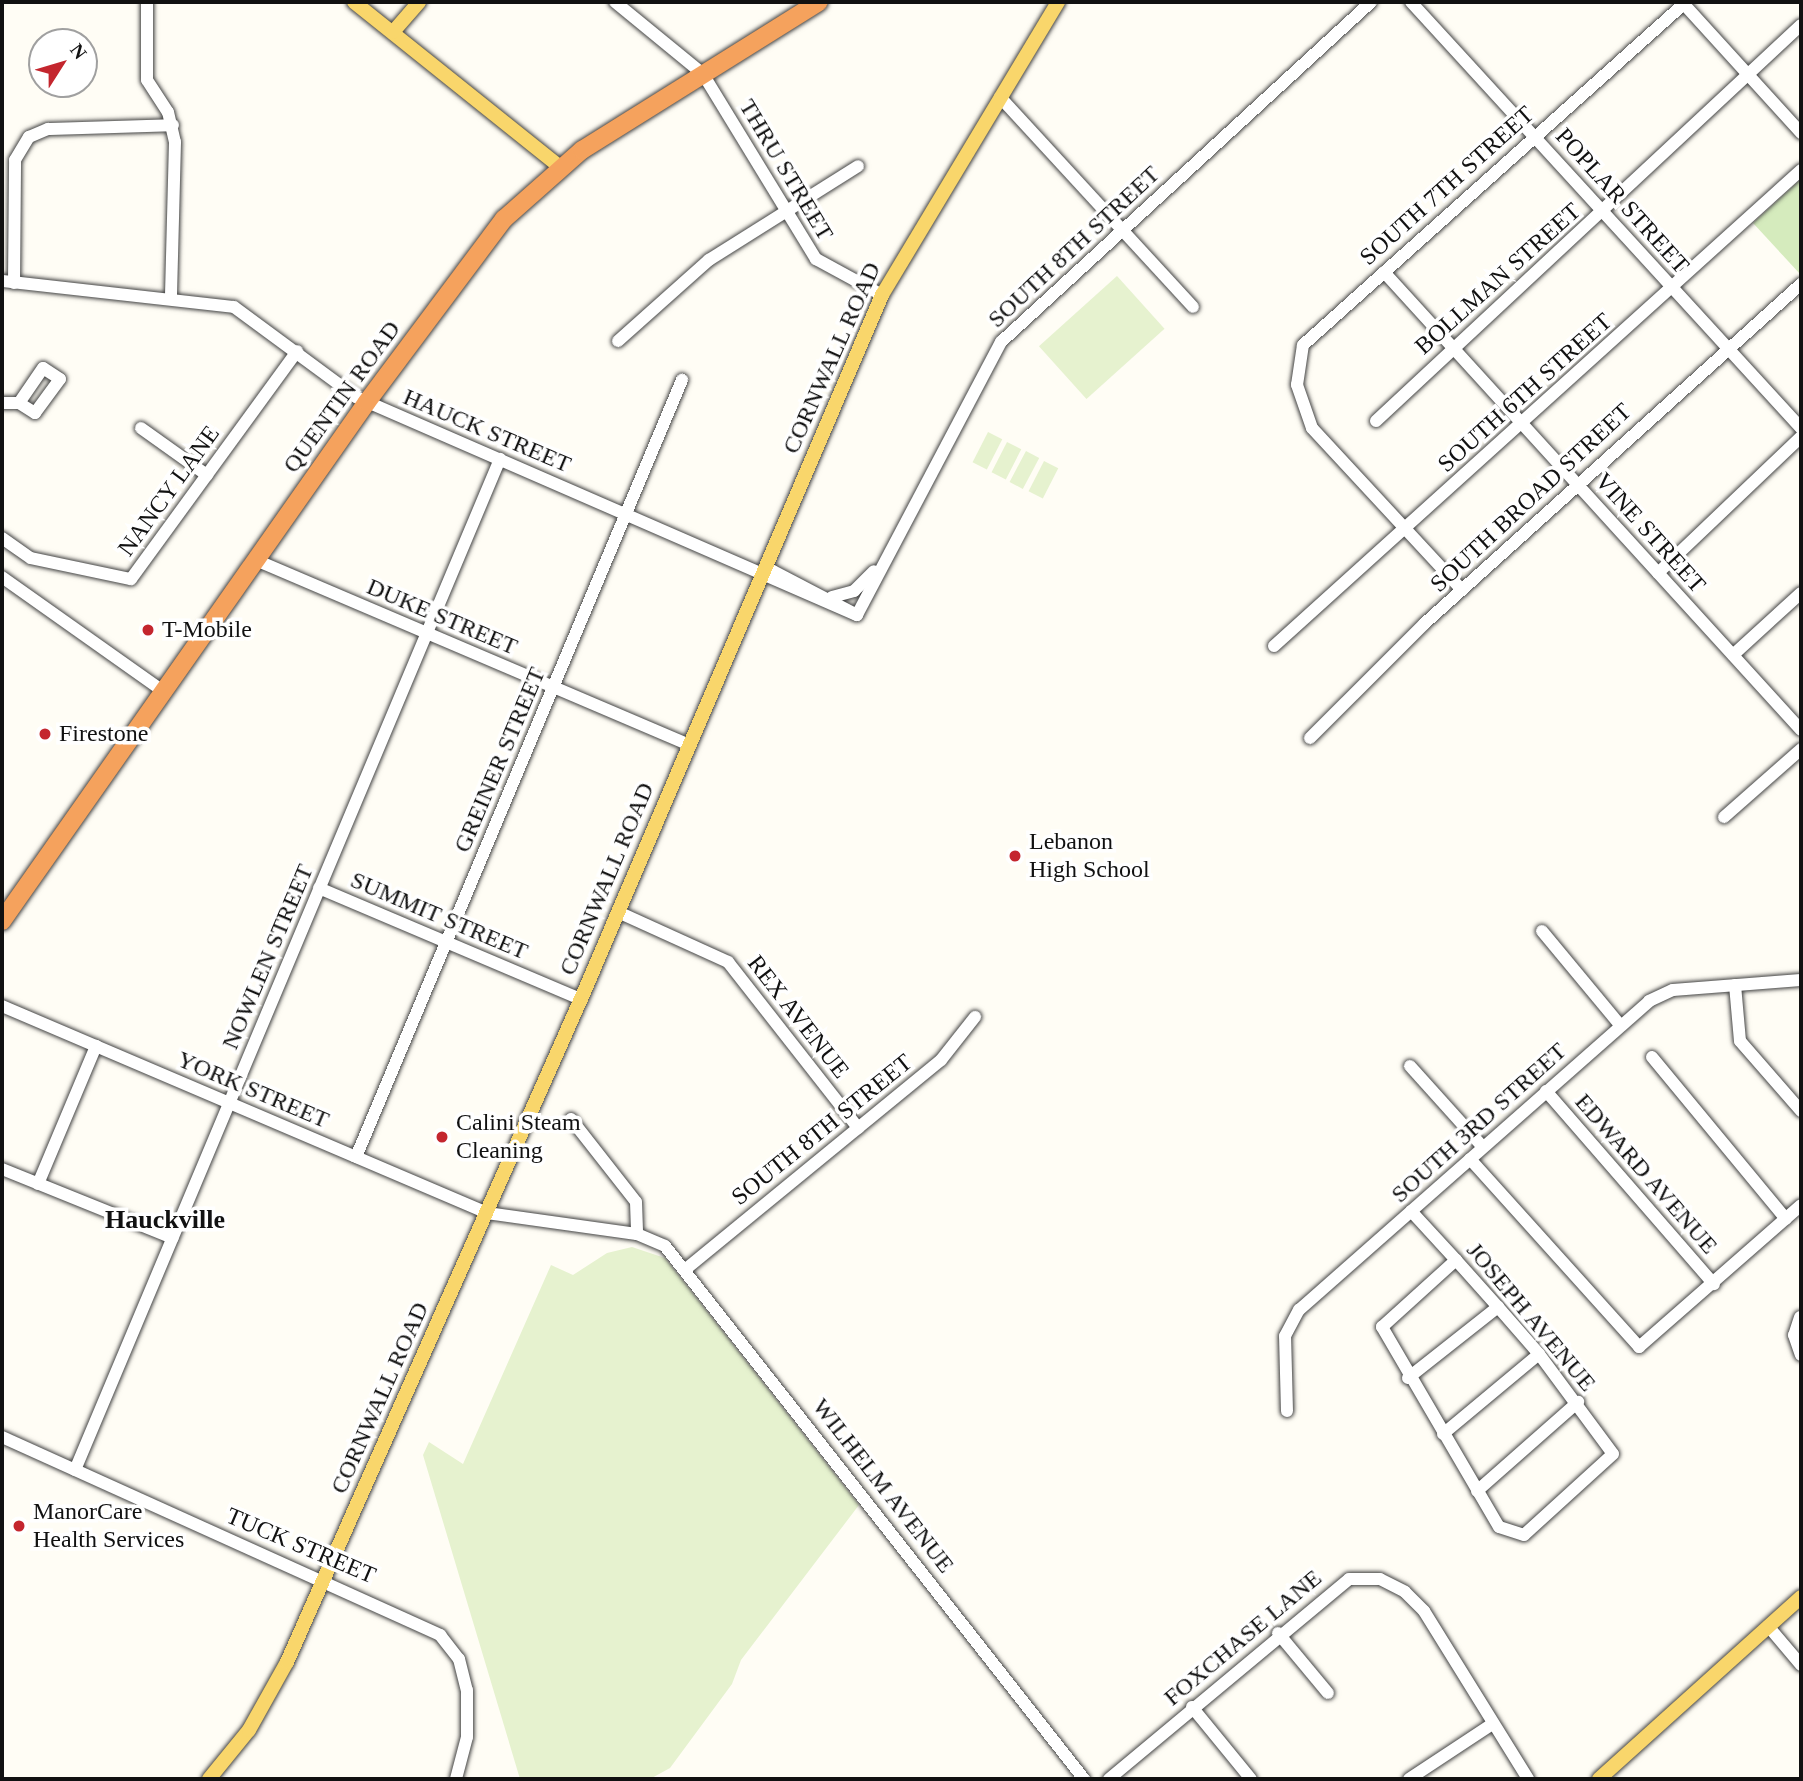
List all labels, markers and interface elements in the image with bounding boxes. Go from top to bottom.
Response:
north arrow [28,28,98,98]
text: N [66,39,91,63]
street label: THRU STREET [733,94,839,246]
street label: SOUTH 7TH STREET [1354,100,1540,272]
street label: POPLAR STREET [1549,122,1695,280]
street label: SOUTH 8TH STREET [982,160,1166,334]
street label: BOLLMAN STREET [1409,197,1587,361]
street label: CORNWALL ROAD [777,257,887,459]
street label: SOUTH 6TH STREET [1432,307,1618,479]
street label: QUENTIN ROAD [277,315,407,479]
street label: HAUCK STREET [399,383,575,479]
street label: SOUTH BROAD STREET [1425,397,1637,599]
street label: NANCY LANE [112,420,226,562]
street label: VINE STREET [1589,467,1711,599]
street label: DUKE STREET [362,572,522,662]
place label: T-Mobile [162,616,252,644]
marker: T-Mobile [140,622,156,638]
street label: GREINER STREET [448,663,552,857]
place label: Firestone [59,720,148,748]
marker: Firestone [37,726,53,742]
street label: CORNWALL ROAD [553,778,661,980]
place label: Lebanon High School [1029,828,1150,884]
marker: Lebanon High School [1007,848,1023,864]
street label: NOWLEN STREET [216,860,320,1054]
street label: SUMMIT STREET [346,866,532,966]
street label: REX AVENUE [741,949,855,1085]
street label: SOUTH 3RD STREET [1386,1037,1572,1209]
street label: YORK STREET [173,1045,333,1135]
street label: SOUTH 8TH STREET [726,1048,918,1212]
street label: EDWARD AVENUE [1568,1087,1724,1261]
place label: Calini Steam Cleaning [456,1109,581,1165]
marker: Calini Steam Cleaning [434,1129,450,1145]
district label: Hauckville [105,1204,225,1236]
street label: JOSEPH AVENUE [1460,1236,1602,1398]
street label: CORNWALL ROAD [325,1297,435,1499]
street label: WILHELM AVENUE [806,1392,960,1580]
place label: ManorCare Health Services [33,1498,184,1554]
street label: TUCK STREET [222,1502,380,1590]
marker: ManorCare Health Services [11,1518,27,1534]
street label: FOXCHASE LANE [1158,1564,1328,1712]

